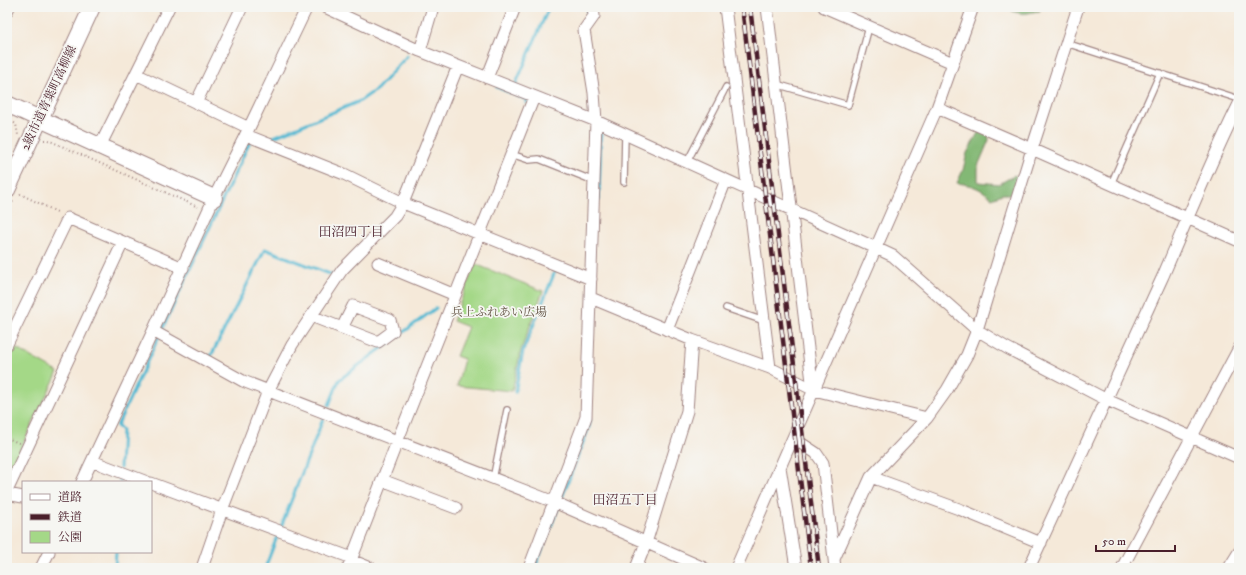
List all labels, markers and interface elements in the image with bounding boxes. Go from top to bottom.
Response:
street label: 2級市道青葉町高柳線 [18,43,80,153]
district label: 田沼四丁目 [318,224,384,240]
park label: 兵上ふれあい広場 [451,305,547,320]
legend [22,481,152,553]
text: 道路 [58,490,82,505]
district label: 田沼五丁目 [592,492,658,508]
text: 鉄道 [57,510,82,525]
scale bar [1096,527,1175,553]
text: 公園 [58,530,82,545]
text: 50 m [1102,534,1126,549]

